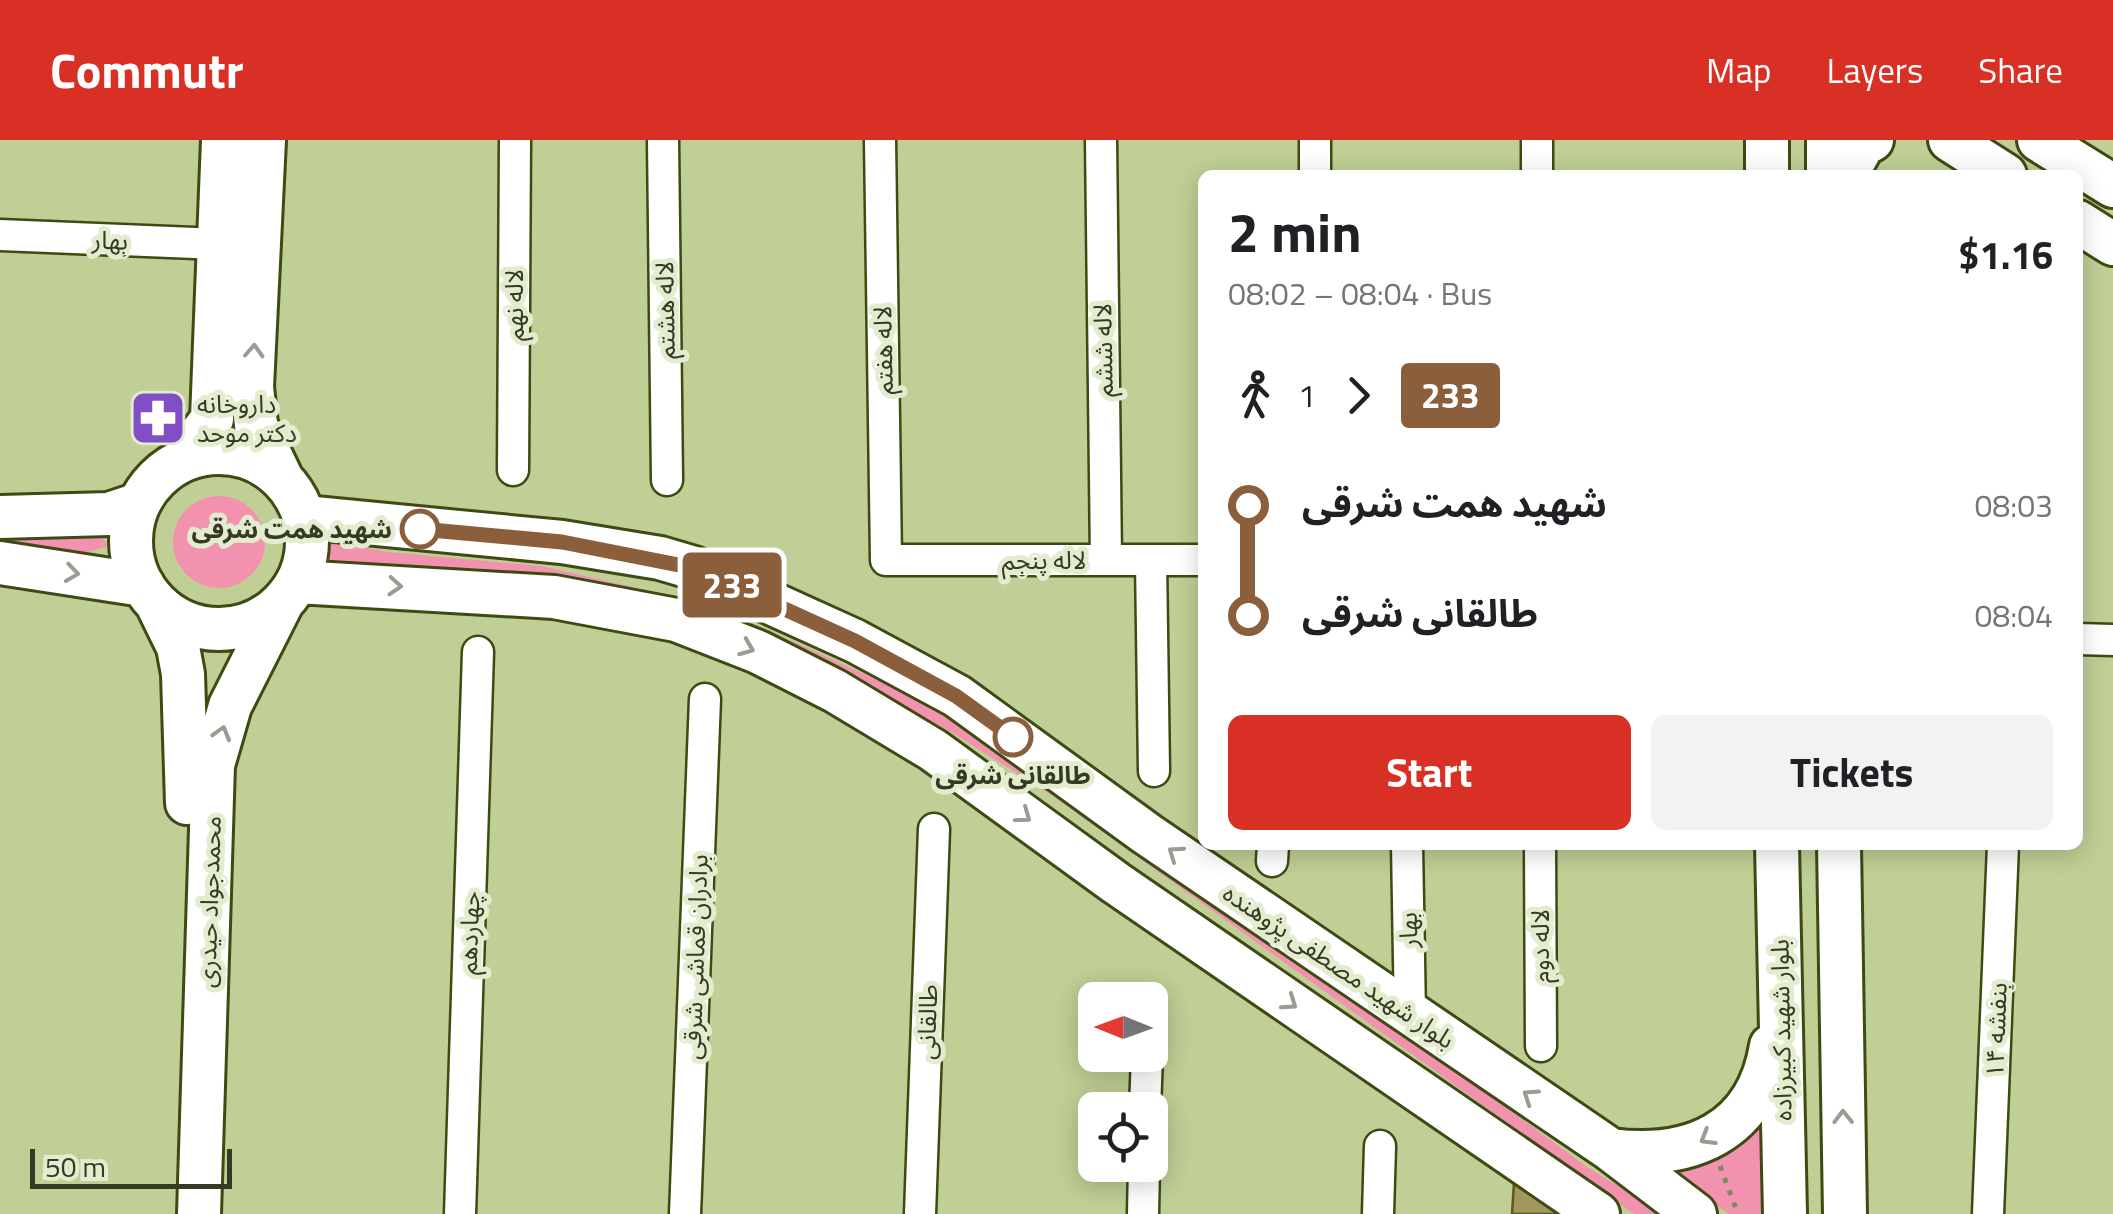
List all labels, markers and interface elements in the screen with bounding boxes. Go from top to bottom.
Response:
text: Commutr [50,34,244,107]
text: Map [1706,43,1771,97]
text: Layers [1826,43,1923,97]
text: Share [1978,43,2063,97]
text: 2 min [1228,190,1362,273]
street label: بهار [90,220,129,260]
text: $1.16 [1958,226,2053,284]
street label: لاله هشتم [645,261,686,359]
street label: لاله نهم [495,269,534,341]
text: 08:02 – 08:04 · Bus [1228,269,1492,317]
street label: لاله ششم [1083,303,1124,397]
street label: لاله هفتم [863,305,904,395]
one-way arrow [243,342,264,358]
icon: walk [1228,368,1283,423]
icon: forward [1331,368,1386,423]
text: 233 [1421,368,1480,422]
text: 1 [1298,371,1316,419]
place label: داروخانه دکتر موحد [197,385,297,452]
pharmacy icon: داروخانه دکتر موحد [128,388,188,448]
text: شهید همت شرقی [1302,474,1607,532]
text: 08:03 [1974,481,2053,529]
place label: شهید همت شرقی [191,510,392,548]
marker: شهید همت شرقی [401,510,439,548]
street label: لاله پنجم [1002,541,1086,580]
line badge: 233 [674,552,790,618]
text: 233 [703,558,761,612]
one-way arrow [63,561,80,582]
one-way arrow [387,575,403,597]
text: طالقانی شرقی [1302,584,1538,642]
text: 08:04 [1974,591,2053,639]
one-way arrow [737,636,755,656]
button: Start [1228,715,1631,830]
button: Tickets [1651,715,2053,830]
marker: طالقانی شرقی [994,718,1032,756]
one-way arrow [211,725,232,742]
place label: طالقانی شرقی [935,756,1091,794]
one-way arrow [1013,804,1031,822]
street label: محمدجواد حیدری [187,815,231,989]
one-way arrow [1167,847,1186,865]
street label: برادران قماشی شرقی [672,854,718,1060]
street label: بلوار شهید مصطفی پژوهنده [1215,874,1463,1058]
street label: چهاردهم [449,891,490,975]
street label: لاله دوم [1521,909,1560,983]
street label: بهار [1389,912,1427,949]
street label: بلوار شهید کبیرزاده [1760,939,1802,1121]
north arrow [1078,982,1168,1072]
map controls [1078,982,1168,1182]
street label: بنفشه ۱۴ [1975,982,2017,1078]
street label: طالقانی [907,984,947,1060]
one-way arrow [1278,991,1297,1009]
one-way arrow [1522,1089,1540,1108]
button: locate [1078,1092,1168,1182]
one-way arrow [1833,1108,1854,1124]
one-way arrow [1700,1126,1718,1145]
scale bar [30,1144,232,1188]
text: 50 m [45,1145,106,1188]

